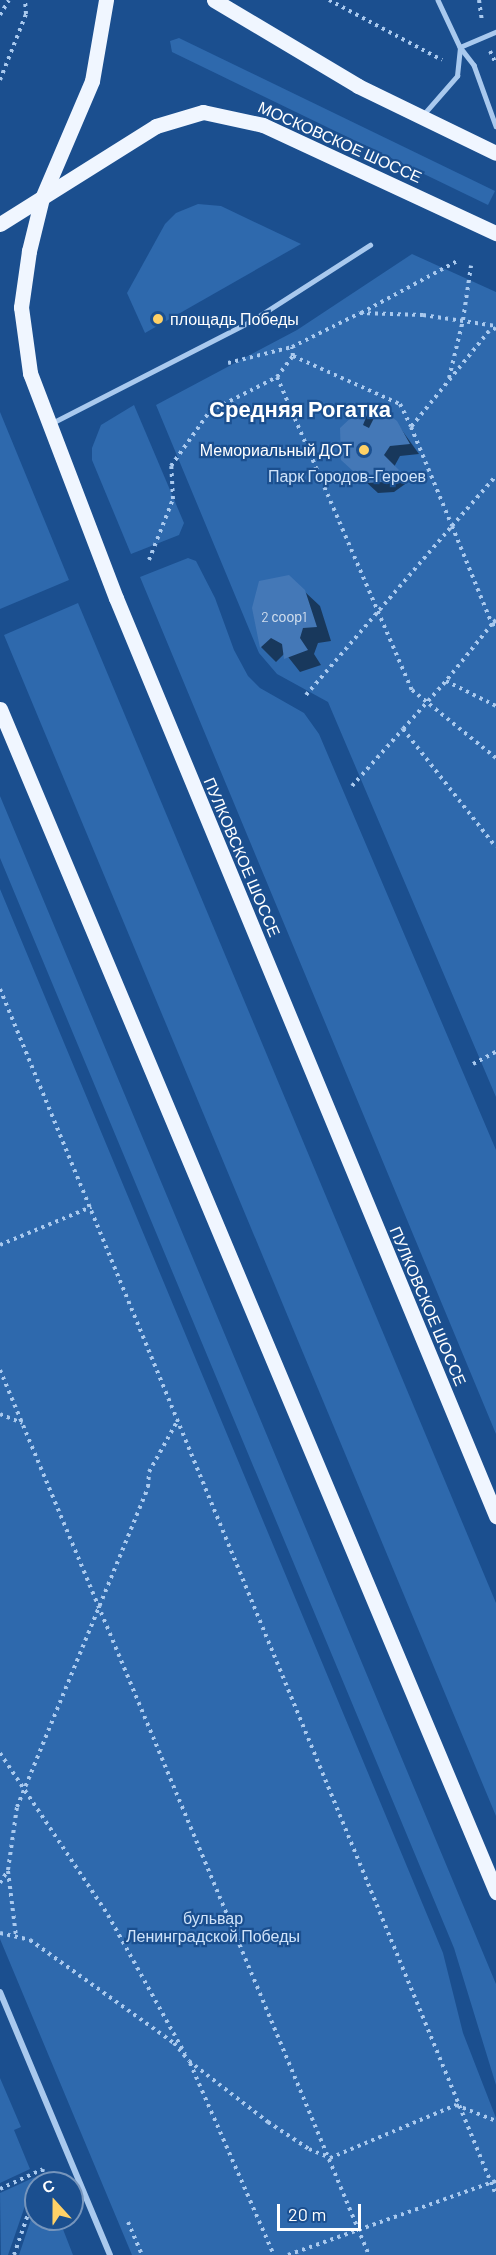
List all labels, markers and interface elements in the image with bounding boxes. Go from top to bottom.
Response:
street label: МОСКОВСКОЕ ШОССЕ [255,97,425,187]
place label: площадь Победы [170,309,299,329]
marker: площадь Победы [151,312,165,326]
district label: Средняя Рогатка [209,396,391,422]
place label: Мемориальный ДОТ [200,440,352,460]
marker: Мемориальный ДОТ [357,443,371,457]
park label: Парк Городов-Героев [268,466,426,486]
house number: 2 соор1 [261,609,307,625]
street label: ПУЛКОВСКОЕ ШОССЕ [200,774,284,940]
street label: ПУЛКОВСКОЕ ШОССЕ [386,1223,470,1389]
park label: бульвар Ленинградской Победы [126,1908,300,1946]
north arrow [24,2171,84,2231]
text: С [39,2175,57,2197]
scale bar [280,2192,364,2230]
text: 20 m [288,2203,326,2225]

